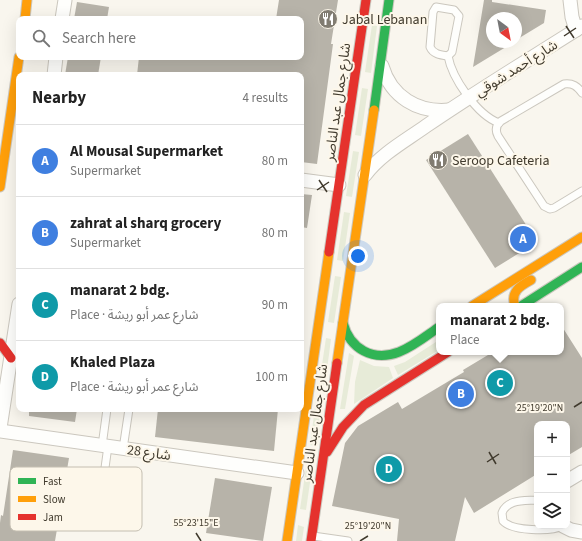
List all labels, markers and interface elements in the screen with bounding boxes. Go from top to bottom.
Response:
restaurant icon: Jabal Lebanan [317,8,339,30]
place label: Jabal Lebanan [342,10,427,30]
north arrow [486,12,522,48]
search box [16,16,304,60]
icon: search [30,27,52,49]
text: Search here [62,28,136,49]
street label: شارع أحمد شوقي [471,35,562,102]
street label: شارع جمال عبد الناصر [320,42,356,164]
text: Nearby [32,86,86,110]
text: 4 results [243,89,288,107]
text: Al Mousal Supermarket [70,141,223,162]
restaurant icon: Seroop Cafeteria [427,149,449,171]
place label: Seroop Cafeteria [452,151,550,171]
text: A [41,152,49,170]
text: 80 m [262,152,288,170]
text: Supermarket [70,162,141,180]
text: zahrat al sharq grocery [70,213,221,234]
text: B [41,224,49,242]
text: 80 m [262,224,288,242]
pin: A [510,224,536,254]
text: Supermarket [70,234,141,252]
your location [348,246,368,266]
text: manarat 2 bdg. [70,280,170,301]
text: C [41,296,49,314]
text: 90 m [262,296,288,314]
popup [436,303,564,355]
text: Place · شارع عمر أبو ريشة [70,306,198,324]
text: manarat 2 bdg. [450,310,550,331]
text: Place [450,331,479,349]
text: Khaled Plaza [70,352,155,373]
street label: شارع جمال عبد الناصر [297,363,333,485]
text: D [41,368,49,386]
text: 100 m [255,368,288,386]
pin: C [487,368,513,398]
text: Place · شارع عمر أبو ريشة [70,378,198,396]
pin: B [448,379,474,409]
text: 25°19'20"N [517,401,563,415]
map controls [534,421,570,529]
button: + [534,421,570,457]
street label: شارع 28 [126,440,172,466]
pin: D [376,454,402,484]
button: − [534,457,570,493]
legend [10,467,142,531]
text: Fast [43,474,62,489]
text: Slow [43,492,66,507]
button: layers [534,493,570,529]
text: Jam [43,510,63,525]
text: 55°23'15"E [173,516,219,530]
text: 25°19'20"N [345,519,391,533]

